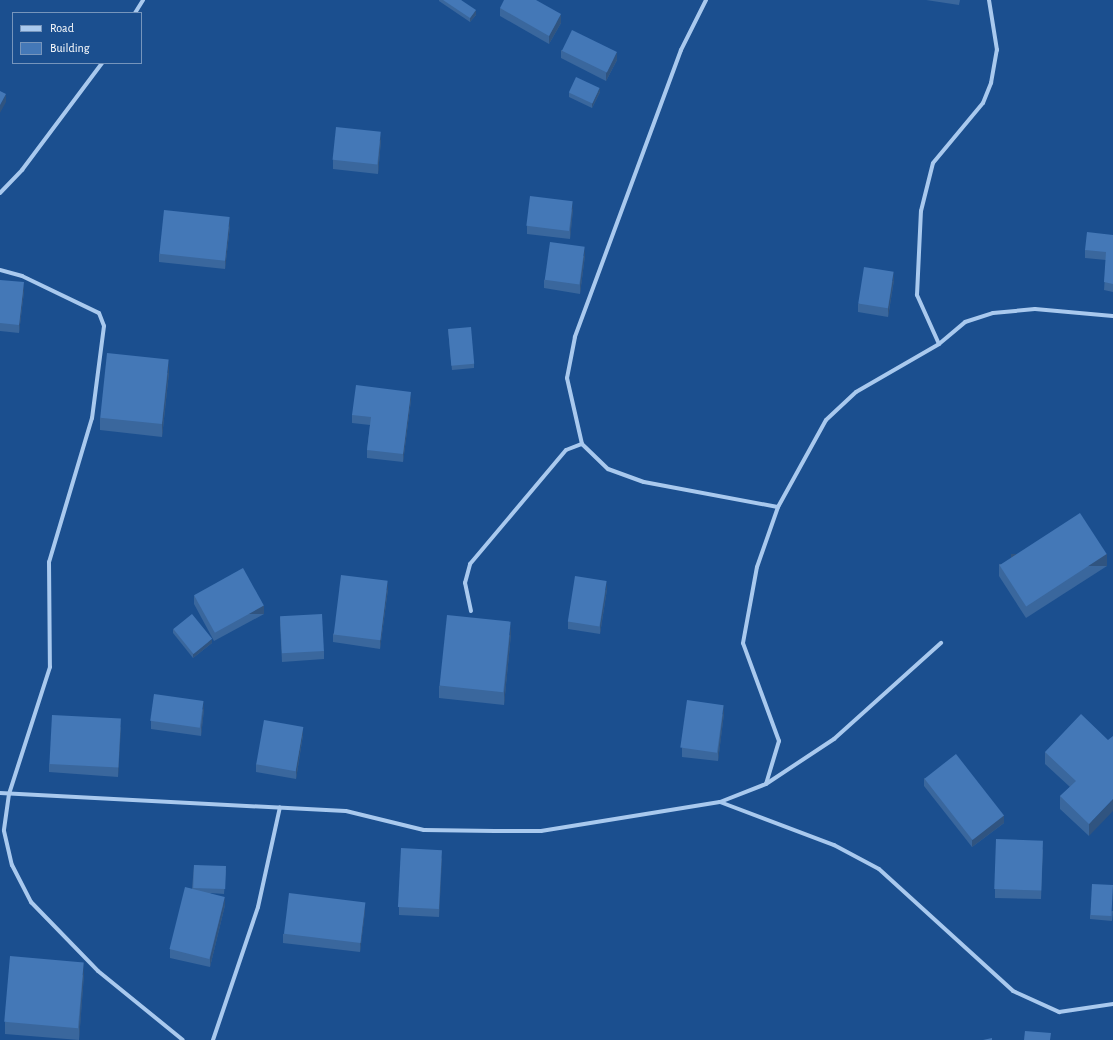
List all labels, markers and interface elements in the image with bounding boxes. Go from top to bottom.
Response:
legend [12,12,142,64]
text: Road [50,22,74,34]
text: Building [50,42,90,54]

